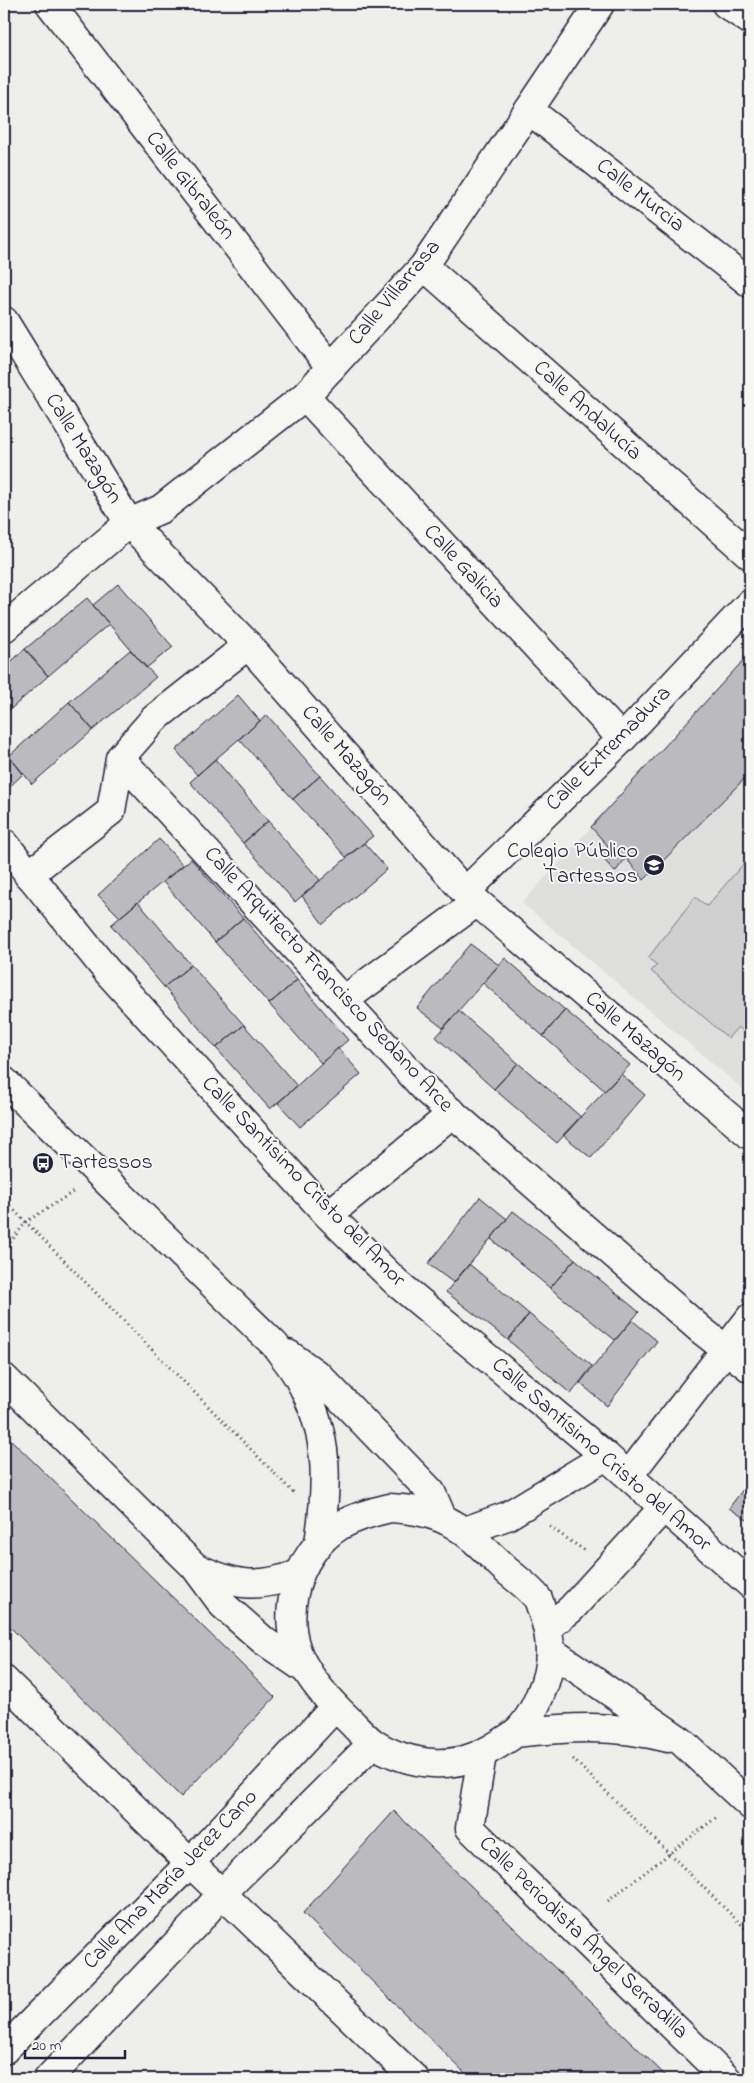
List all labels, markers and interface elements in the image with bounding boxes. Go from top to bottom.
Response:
street label: Calle Gibraleón [137,125,243,247]
street label: Calle Murcia [589,151,691,241]
street label: Calle Villarrasa [341,233,449,353]
street label: Calle Andalucía [525,353,649,469]
street label: Calle Mazagón [35,387,130,511]
street label: Calle Galicia [415,517,511,617]
street label: Calle Extremadura [539,679,679,819]
street label: Calle Mazagón [292,698,399,814]
place label: Colegio Público Tartessos [507,836,638,893]
street label: Calle Arquitecto Francisco Sedano Arce [196,840,460,1120]
school or university icon: Colegio Público Tartessos [642,853,666,877]
street label: Calle Mazagón [577,984,693,1091]
street label: Calle Santísimo Cristo del Amor [193,1069,413,1295]
place label: Tartessos [59,1147,153,1179]
bus stop icon: Tartessos [31,1151,55,1175]
street label: Calle Santísimo Cristo del Amor [484,1350,718,1560]
street label: Calle Ana María Jerez Cano [76,1783,266,1977]
street label: Calle Periodista Ángel Serradilla [470,1829,695,2048]
scale bar [25,2028,125,2060]
text: 20 m [32,2035,62,2057]

